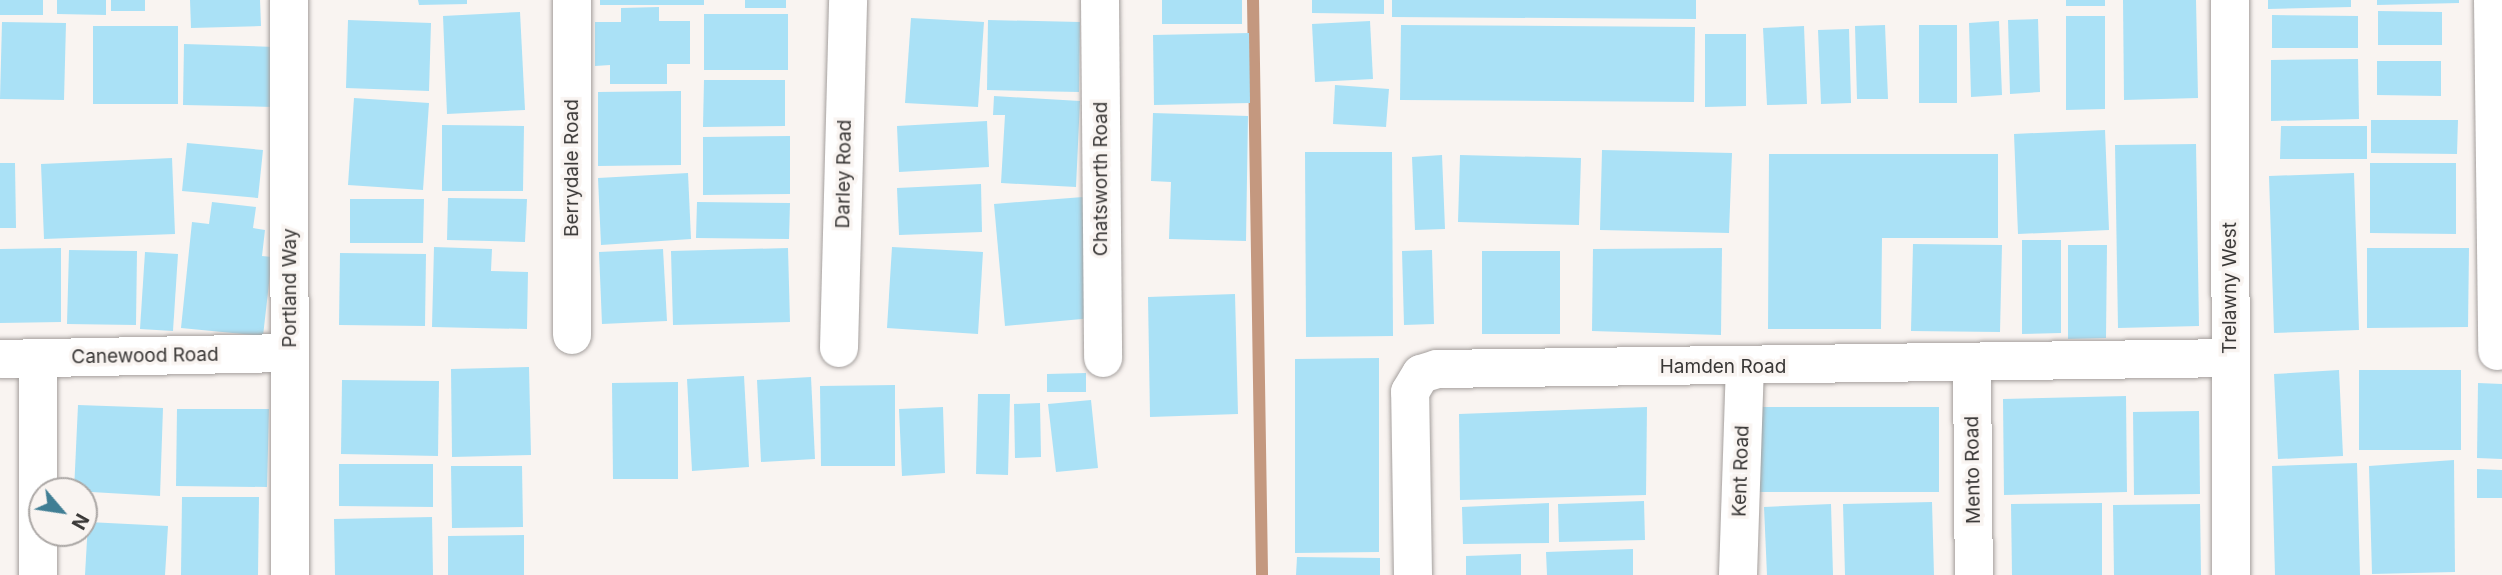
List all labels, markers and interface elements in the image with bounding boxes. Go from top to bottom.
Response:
street label: Berrydale Road [561,99,583,237]
street label: Chatsworth Road [1090,102,1112,256]
street label: Darley Road [832,119,856,229]
street label: Trelawny West [2219,222,2241,354]
street label: Portland Way [279,228,301,348]
street label: Canewood Road [71,343,219,369]
street label: Hamden Road [1660,356,1786,378]
street label: Mento Road [1961,416,1985,524]
street label: Kent Road [1728,425,1754,517]
north arrow [28,477,98,547]
text: N [66,510,94,533]

